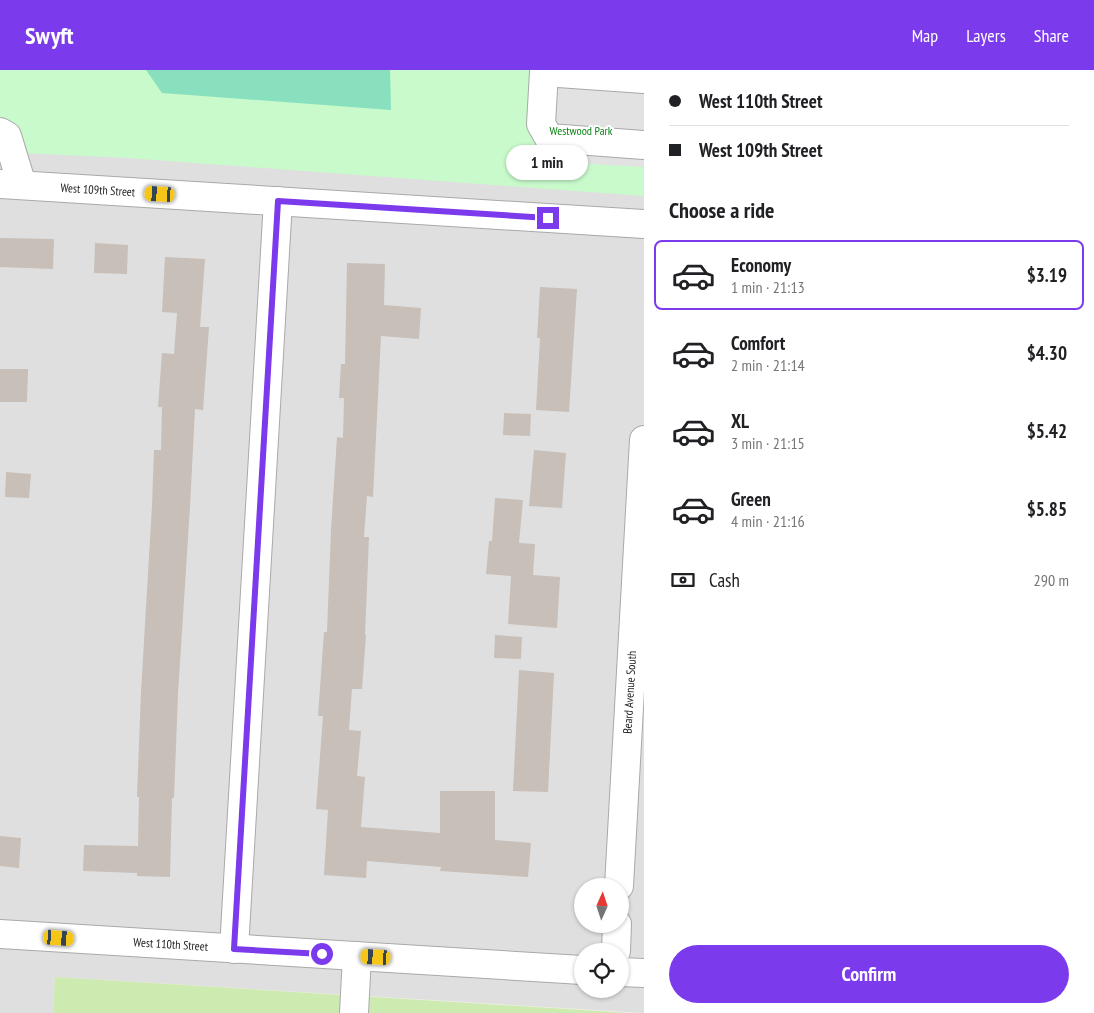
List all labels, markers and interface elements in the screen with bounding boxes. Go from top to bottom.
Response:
text: Swyft [25,20,74,51]
text: Map [912,24,938,47]
text: Layers [966,24,1006,47]
text: Share [1034,24,1069,47]
text: West 110th Street [699,89,822,113]
park label: Westwood Park [550,123,613,138]
text: West 109th Street [699,138,822,162]
callout: 1 min [507,146,589,180]
text: 1 min [531,152,563,172]
street label: West 109th Street [60,180,136,199]
car [144,186,175,202]
text: Choose a ride [669,196,774,224]
route end [537,207,559,229]
icon: car [671,253,716,298]
text: Economy [731,253,791,277]
text: $3.19 [1027,263,1067,287]
text: 1 min · 21:13 [731,277,805,297]
icon: car [671,331,716,376]
text: Comfort [731,331,785,355]
text: $4.30 [1027,341,1067,365]
text: 2 min · 21:14 [731,355,805,375]
icon: car [671,409,716,454]
text: XL [731,409,749,433]
text: $5.42 [1027,419,1067,443]
text: 3 min · 21:15 [731,433,805,453]
icon: car [671,487,716,532]
text: Green [731,487,771,511]
text: $5.85 [1027,497,1067,521]
text: 4 min · 21:16 [731,511,805,531]
icon: cash [669,566,697,594]
text: Cash [709,568,740,592]
text: 290 m [1034,570,1069,590]
street label: Beard Avenue South [620,650,639,734]
north arrow [574,878,629,932]
map controls [574,878,629,998]
car [43,929,74,947]
street label: West 110th Street [133,934,209,954]
route start [311,943,333,965]
button: locate [574,943,629,998]
button: Confirm [669,945,1069,1003]
car [360,949,391,965]

